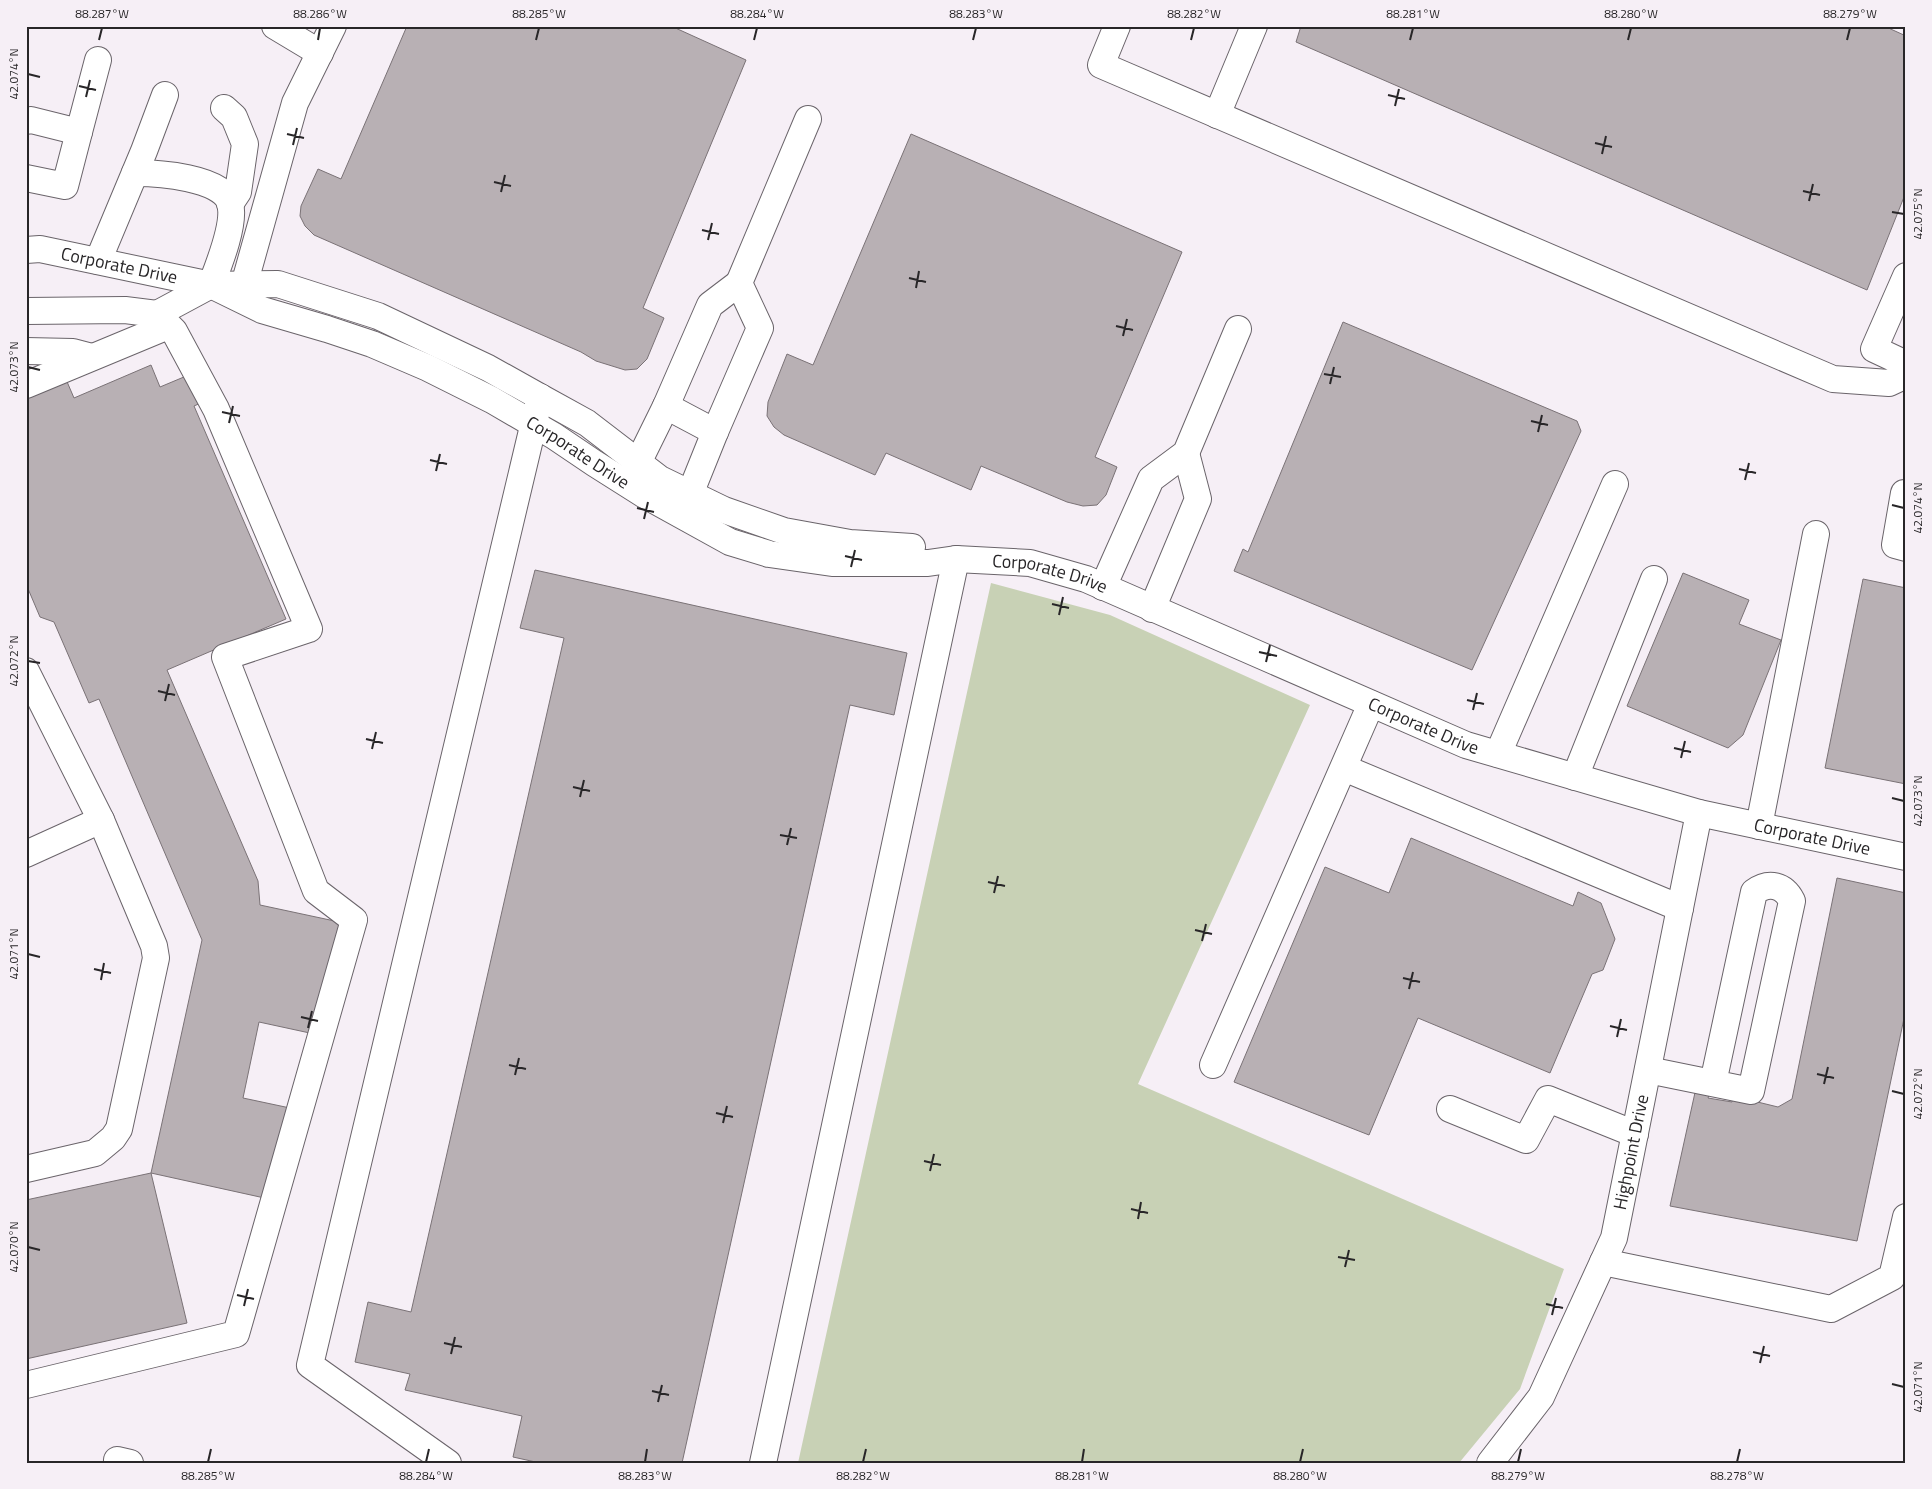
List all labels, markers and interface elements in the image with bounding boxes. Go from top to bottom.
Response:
text: 88.287°W [75,4,129,23]
text: 88.286°W [293,4,347,23]
text: 88.285°W [512,4,566,23]
text: 88.284°W [730,4,784,23]
text: 88.283°W [949,4,1003,23]
text: 88.282°W [1167,4,1221,23]
text: 88.281°W [1386,4,1440,23]
text: 88.280°W [1604,4,1658,23]
text: 88.279°W [1823,4,1877,23]
text: 42.074°N [4,48,23,100]
text: 42.075°N [1908,188,1927,240]
street label: Corporate Drive [59,240,180,291]
text: 42.073°N [4,341,23,393]
street label: Corporate Drive [521,409,635,495]
text: 42.074°N [1908,482,1927,534]
street label: Corporate Drive [992,547,1112,600]
text: 42.072°N [4,635,23,687]
street label: Corporate Drive [1364,690,1482,761]
text: 42.073°N [1908,775,1927,827]
street label: Corporate Drive [1752,811,1873,862]
text: 42.071°N [4,928,23,980]
text: 42.072°N [1908,1068,1927,1120]
street label: Highpoint Drive [1606,1092,1655,1212]
text: 42.070°N [4,1221,23,1273]
text: 42.071°N [1908,1361,1927,1413]
text: 88.285°W [181,1466,235,1485]
text: 88.284°W [399,1466,453,1485]
text: 88.283°W [618,1466,672,1485]
text: 88.282°W [836,1466,890,1485]
text: 88.281°W [1055,1466,1109,1485]
text: 88.280°W [1273,1466,1327,1485]
text: 88.279°W [1491,1466,1545,1485]
text: 88.278°W [1710,1466,1764,1485]

